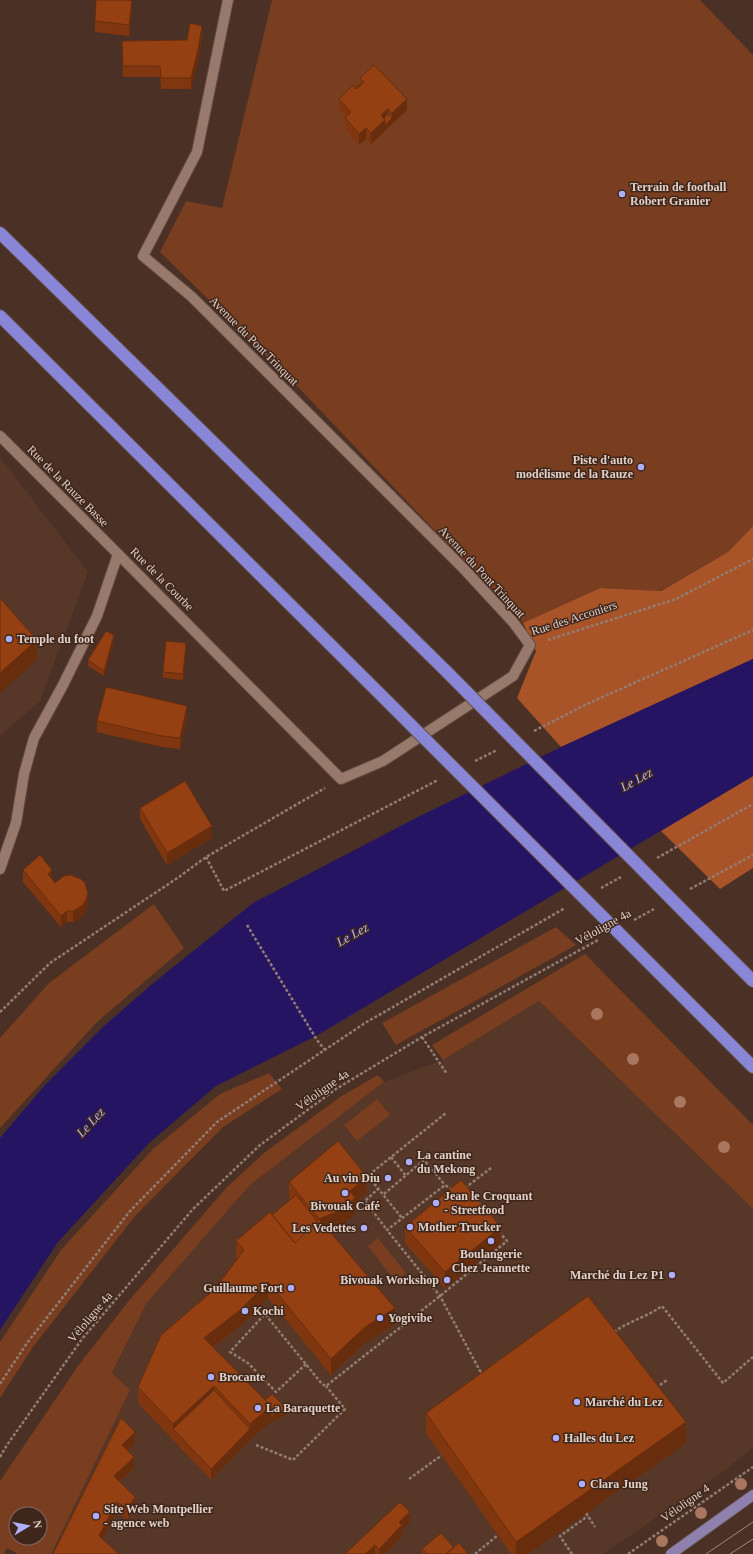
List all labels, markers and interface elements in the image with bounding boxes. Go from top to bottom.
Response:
place label: Terrain de football Robert Granier [630,180,727,208]
marker: Terrain de football Robert Granier [617,189,627,199]
street label: Avenue du Pont Trinquat [207,294,302,389]
street label: Rue de la Rauze Basse [24,442,112,530]
place label: Piste d'auto modélisme de la Rauze [516,453,634,481]
marker: Piste d'auto modélisme de la Rauze [636,462,646,472]
street label: Avenue du Pont Trinquat [436,523,529,621]
street label: Rue de la Courbe [127,544,197,614]
street label: Rue des Acconiers [529,597,619,638]
place label: Temple du foot [17,632,94,646]
marker: Temple du foot [4,634,14,644]
water label: Le Lez [617,765,655,795]
street label: Véloligne 4a [573,906,634,948]
water label: Le Lez [333,920,371,950]
street label: Véloligne 4a [293,1066,352,1113]
water label: Le Lez [72,1105,108,1141]
place label: La cantine du Mekong [417,1148,475,1176]
marker: La cantine du Mekong [404,1157,414,1167]
place label: Au vin Diu [324,1171,380,1185]
marker: Au vin Diu [383,1173,393,1183]
marker: Bivouak Café [340,1188,350,1198]
place label: Jean le Croquant - Streetfood [444,1189,532,1217]
marker: Jean le Croquant - Streetfood [431,1198,441,1208]
place label: Bivouak Café [310,1199,381,1213]
place label: Mother Trucker [418,1220,502,1234]
place label: Les Vedettes [292,1221,356,1235]
marker: Mother Trucker [405,1222,415,1232]
marker: Les Vedettes [359,1223,369,1233]
marker: Boulangerie Chez Jeannette [486,1236,496,1246]
place label: Boulangerie Chez Jeannette [452,1247,531,1275]
place label: Marché du Lez P1 [570,1268,664,1282]
marker: Marché du Lez P1 [667,1270,677,1280]
place label: Bivouak Workshop [340,1273,439,1287]
marker: Bivouak Workshop [442,1275,452,1285]
place label: Guillaume Fort [203,1281,283,1295]
marker: Guillaume Fort [286,1283,296,1293]
street label: Véloligne 4a [65,1288,116,1345]
place label: Kochi [253,1304,284,1318]
marker: Kochi [240,1306,250,1316]
place label: Yogivibe [388,1311,433,1325]
marker: Yogivibe [375,1313,385,1323]
place label: Brocante [219,1370,266,1384]
marker: Brocante [206,1372,216,1382]
place label: Marché du Lez [585,1395,663,1409]
marker: Marché du Lez [572,1397,582,1407]
place label: La Baraquette [266,1401,341,1415]
marker: La Baraquette [253,1403,263,1413]
place label: Halles du Lez [564,1431,635,1445]
marker: Halles du Lez [551,1433,561,1443]
place label: Clara Jung [590,1477,648,1491]
marker: Clara Jung [577,1479,587,1489]
street label: Véloligne 4 [658,1481,712,1525]
place label: Site Web Montpellier - agence web [104,1502,214,1530]
north arrow [8,1506,48,1546]
marker: Site Web Montpellier - agence web [91,1511,101,1521]
text: N [31,1519,44,1529]

